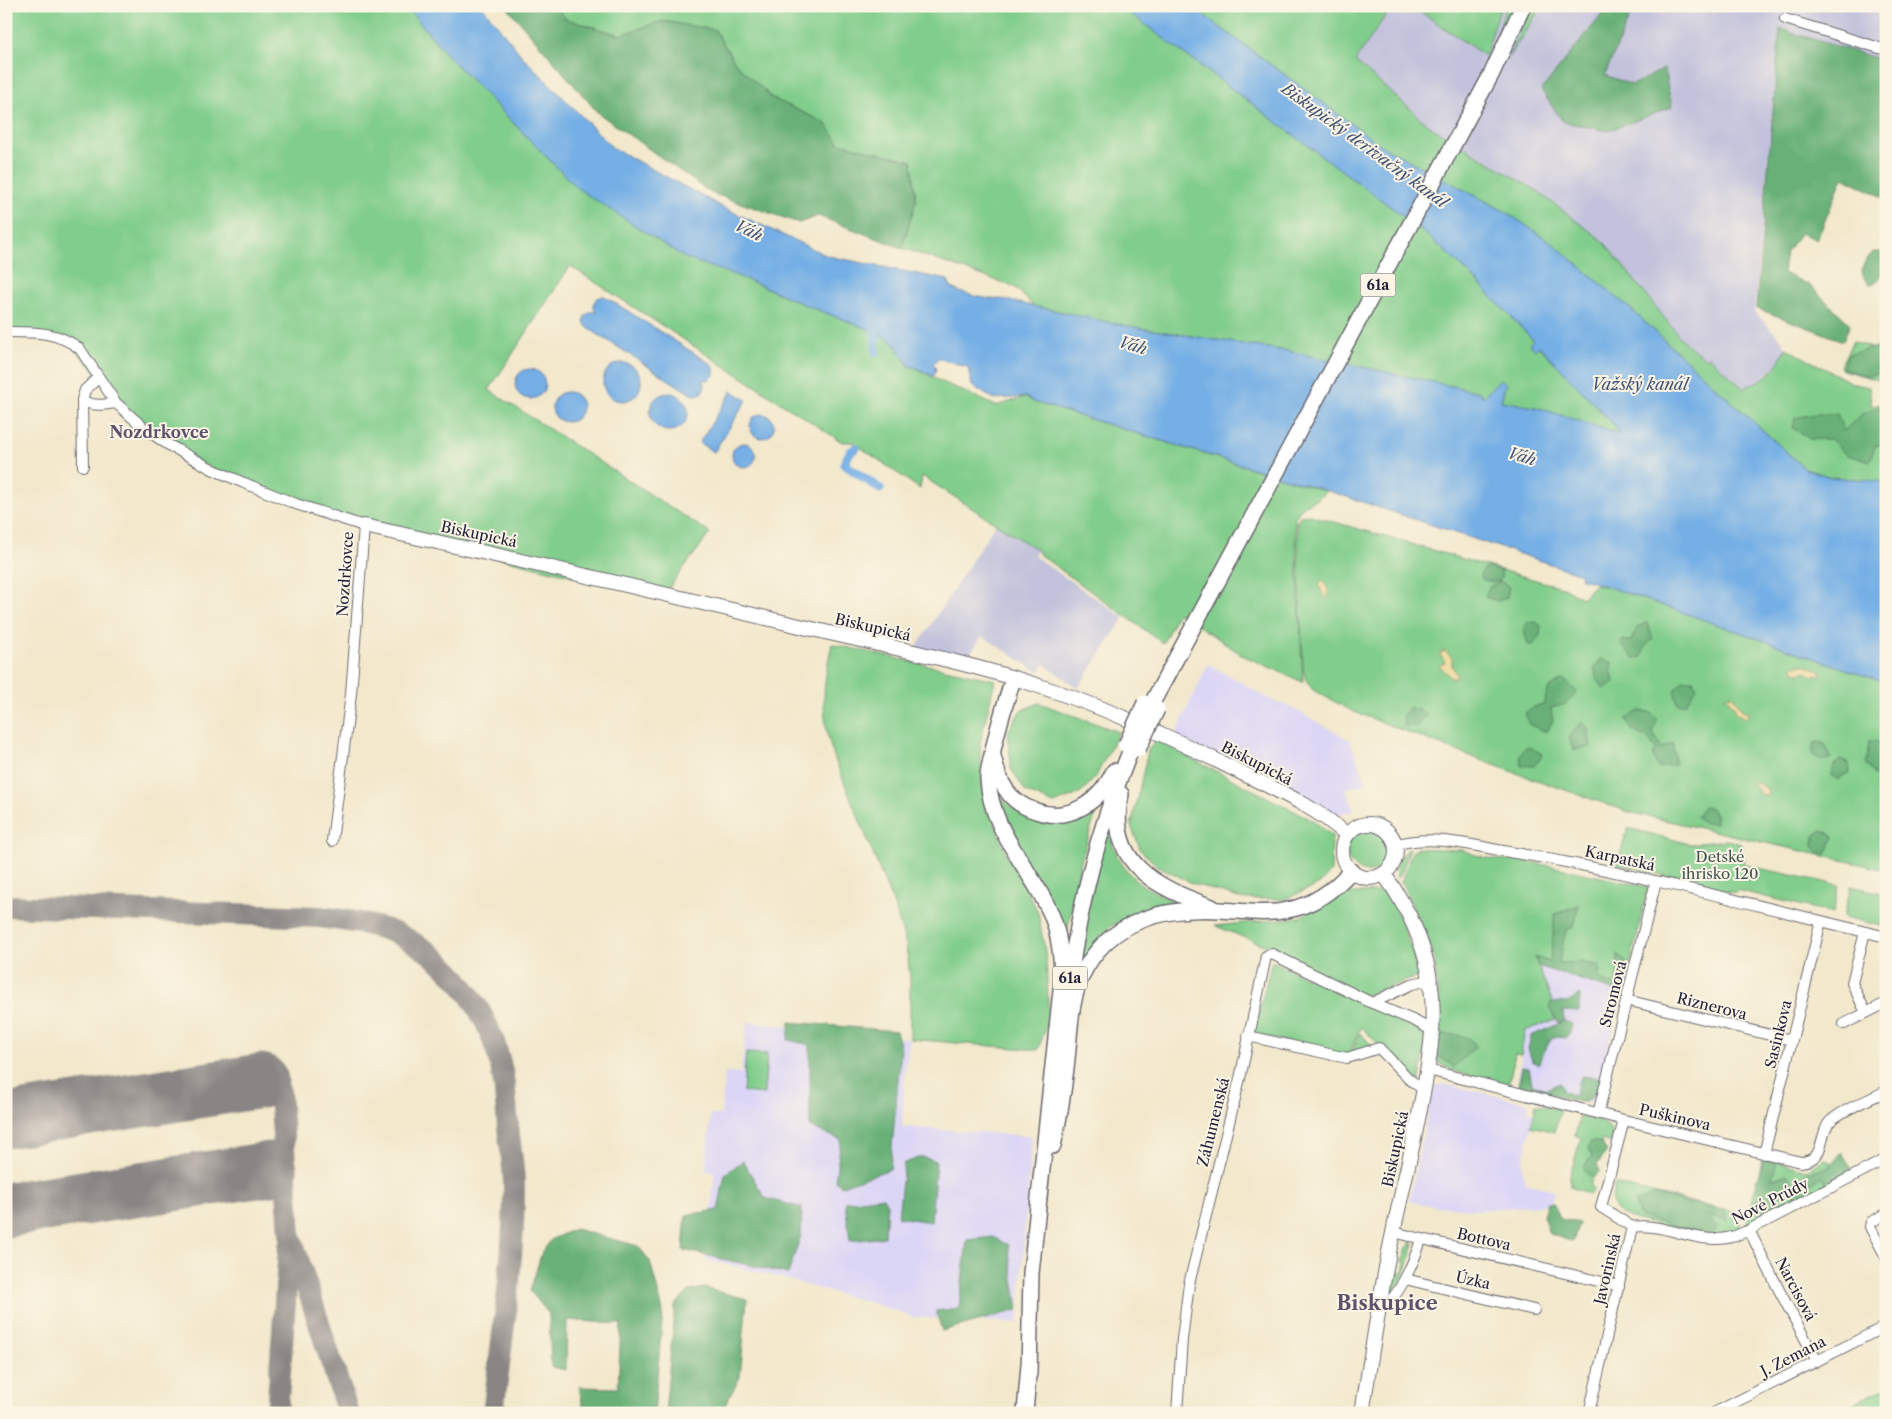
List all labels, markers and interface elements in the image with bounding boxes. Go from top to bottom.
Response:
water label: Biskupický derivačný kanál [1276,77,1453,213]
water label: Váh [732,215,766,245]
road number: 61a [1360,274,1396,296]
water label: Váh [1117,331,1149,359]
water label: Važský kanál [1592,374,1690,394]
district label: Nozdrkovce [110,422,209,442]
water label: Váh [1506,442,1538,470]
street label: Biskupická [439,517,519,551]
street label: Nozdrkovce [333,531,357,617]
street label: Biskupická [833,609,913,645]
street label: Biskupická [1218,737,1296,789]
street label: Karpatská [1583,841,1657,875]
park label: Detské ihrisko 120 [1681,847,1759,883]
street label: Stromová [1596,959,1630,1029]
road number: 61a [1052,966,1088,990]
street label: Riznerova [1675,988,1749,1024]
street label: Sasinkova [1760,998,1796,1070]
street label: Záhumenská [1193,1075,1233,1169]
street label: Puškinova [1637,1100,1713,1134]
street label: Biskupická [1378,1109,1412,1189]
street label: Nové Prúdy [1729,1173,1812,1228]
street label: Bottova [1455,1224,1513,1254]
street label: Javorinská [1589,1231,1624,1308]
street label: Narcisová [1771,1254,1821,1324]
street label: Úzka [1454,1267,1492,1293]
district label: Biskupice [1336,1291,1438,1315]
street label: J. Zemana [1755,1331,1829,1381]

